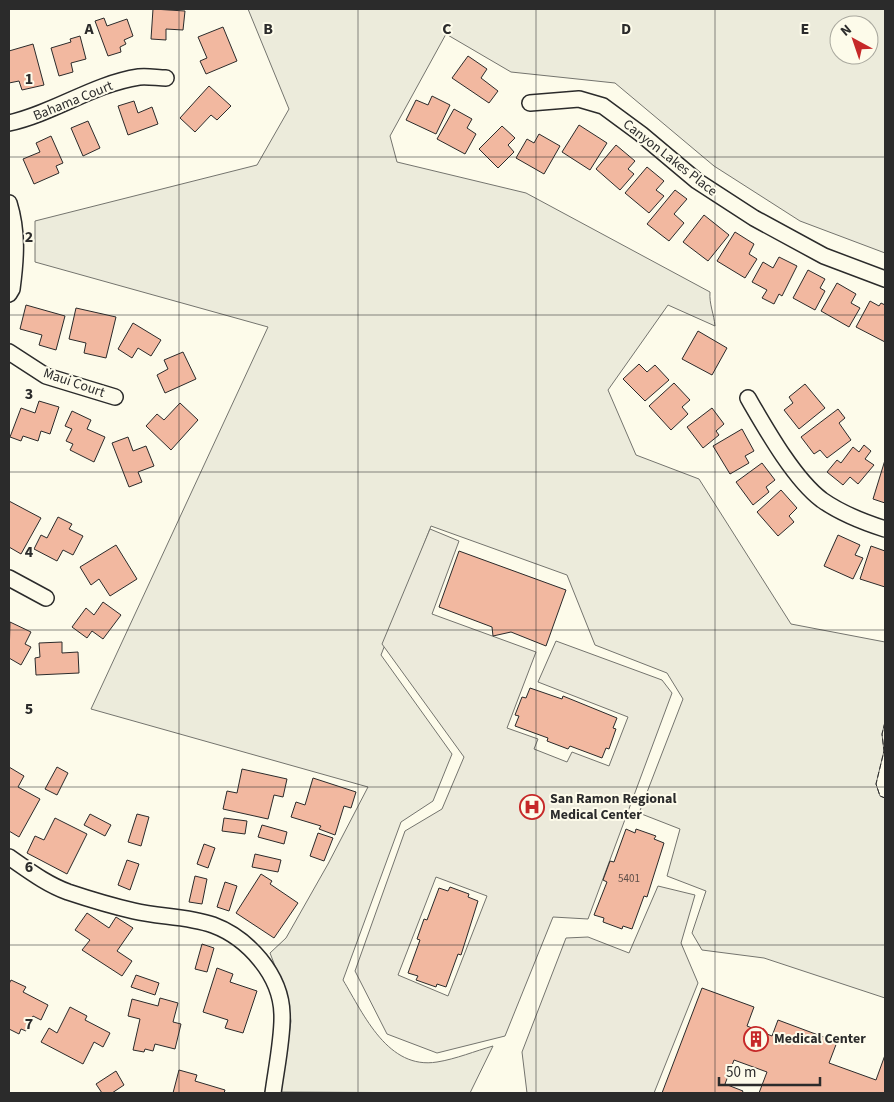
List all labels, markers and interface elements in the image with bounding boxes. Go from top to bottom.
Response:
north arrow [829,15,879,65]
text: A [83,18,94,40]
text: B [263,18,273,40]
text: C [442,18,452,40]
text: D [621,18,631,40]
text: E [801,18,809,40]
text: N [836,20,856,41]
text: 1 [25,68,33,90]
street label: Bahama Court [30,76,116,126]
street label: Canyon Lakes Place [619,115,721,201]
text: 2 [25,226,33,248]
street label: Maui Court [41,363,108,403]
text: 3 [25,383,33,405]
text: 4 [25,541,34,563]
text: 5 [25,698,33,720]
place label: San Ramon Regional Medical Center [550,789,676,825]
hospital icon: San Ramon Regional Medical Center [519,794,545,820]
text: 6 [25,856,33,878]
house number: 5401 [618,871,640,886]
text: 7 [25,1013,33,1035]
building icon: Medical Center [743,1026,769,1052]
place label: Medical Center [774,1029,866,1049]
scale bar [719,1054,820,1086]
text: 50 m [726,1062,756,1083]

